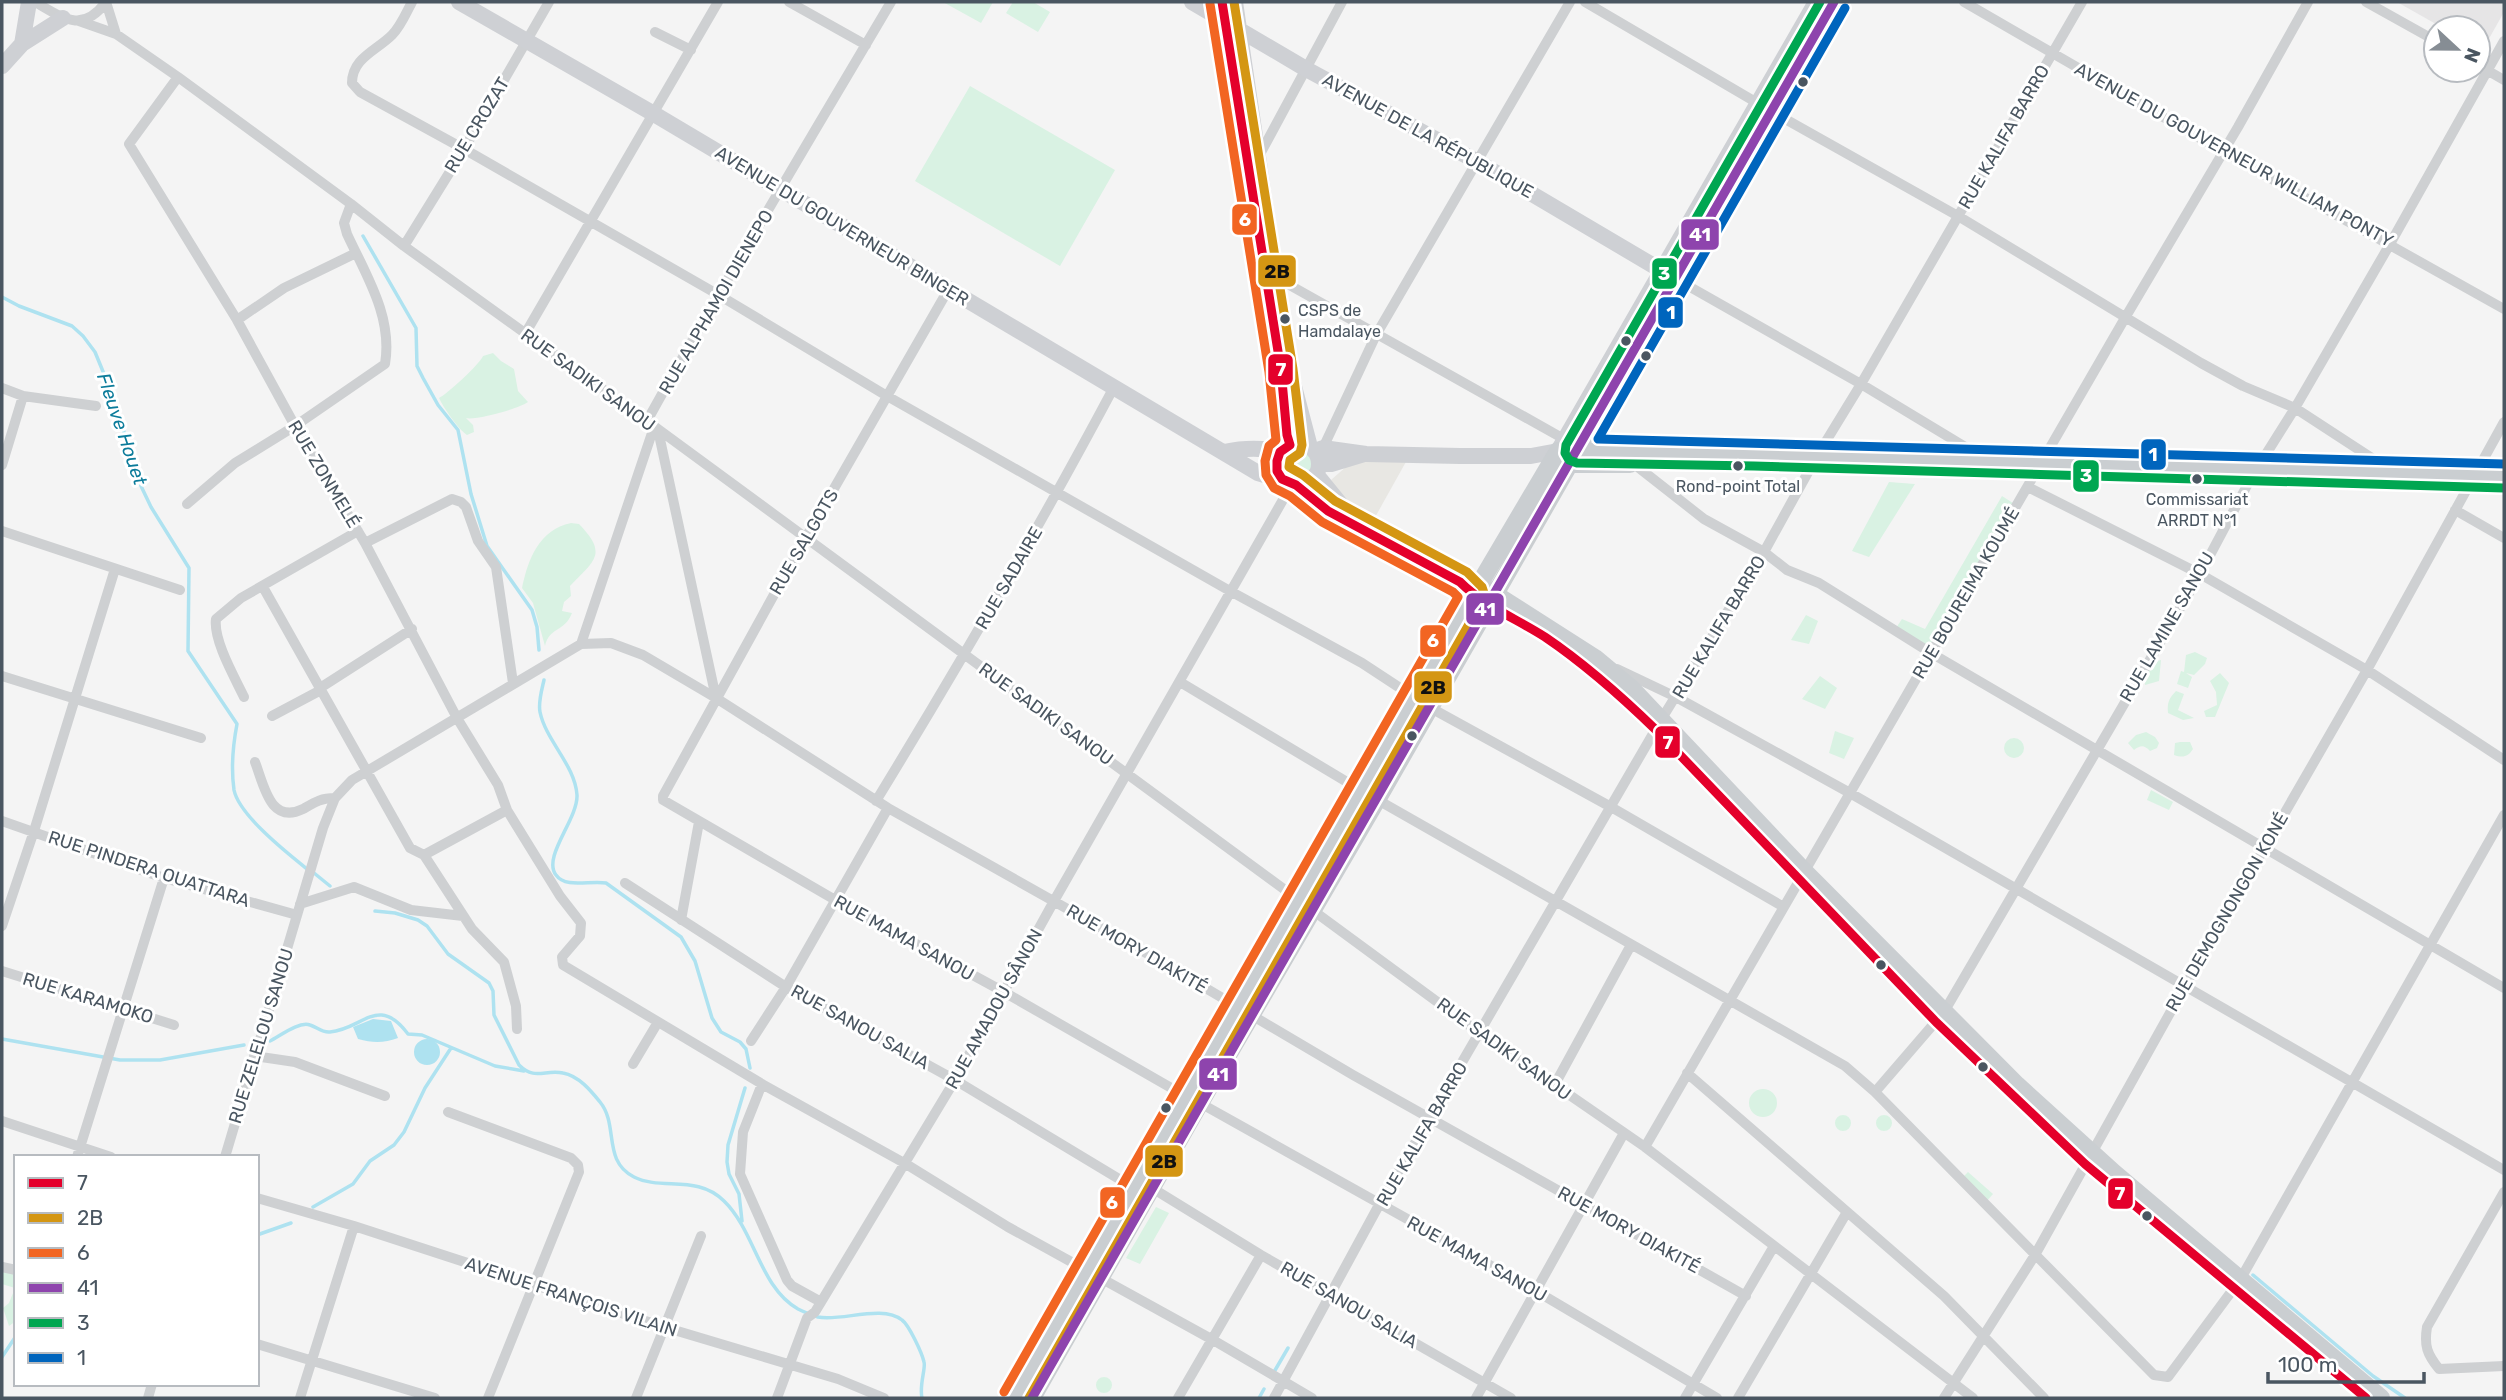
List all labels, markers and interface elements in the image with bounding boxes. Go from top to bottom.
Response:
north arrow [2422,14,2492,84]
text: N [2459,45,2486,66]
street label: AVENUE DU GOUVERNEUR WILLIAM PONTY [2071,58,2397,252]
street label: RUE KALIFA BARRO [1954,61,2054,213]
street label: AVENUE DE LA RÉPUBLIQUE [1319,69,1537,203]
street label: RUE CROZAT [440,73,514,177]
unlabelled marker [1796,75,1810,89]
street label: AVENUE DU GOUVERNEUR BINGER [711,141,973,311]
line badge: 6 [1231,203,1258,236]
street label: RUE ALPHAMOI DIENEPO [654,206,778,398]
text: 6 [1239,208,1251,231]
line badge: 41 [1680,218,1720,251]
text: 41 [1689,223,1711,246]
line badge: 2B [1257,254,1297,288]
line badge: 3 [1651,257,1678,290]
text: 2B [1264,260,1290,283]
text: 3 [1658,262,1670,285]
line badge: 1 [1657,296,1684,329]
place label: CSPS de Hamdalaye [1298,301,1381,341]
text: 1 [1666,301,1676,324]
marker: CSPS de Hamdalaye [1278,312,1292,326]
street label: RUE SADIKI SANOU [517,324,659,436]
unlabelled marker [1619,334,1633,348]
unlabelled marker [1639,349,1653,363]
line badge: 7 [1267,353,1294,386]
text: 7 [1276,358,1287,381]
water label: Fleuve Houet [92,370,152,489]
street label: RUE ZONMELÉ [283,416,365,532]
line badge: 1 [2140,438,2167,471]
text: 1 [2148,443,2158,466]
marker: Rond-point Total [1731,459,1745,473]
line badge: 3 [2072,459,2100,493]
text: 3 [2080,464,2092,487]
marker: Commissariat ARRDT N°1 [2190,472,2204,486]
place label: Rond-point Total [1676,477,1800,496]
street label: RUE SALGOTS [765,485,843,599]
place label: Commissariat ARRDT N°1 [2146,490,2248,530]
street label: RUE BOUREIMA KOUMÉ [1908,503,2024,683]
street label: RUE SADAIRE [971,523,1047,633]
street label: RUE LAMINE SANOU [2115,548,2219,706]
street label: RUE KALIFA BARRO [1668,551,1770,703]
line badge: 41 [1465,592,1505,626]
text: 41 [1474,598,1496,621]
line badge: 6 [1419,624,1447,658]
text: 6 [1427,629,1439,652]
street label: RUE SADIKI SANOU [975,658,1117,770]
line badge: 2B [1413,670,1453,704]
text: 2B [1420,676,1446,699]
line badge: 7 [1654,725,1681,759]
unlabelled marker [1405,729,1419,743]
text: 7 [1663,731,1674,754]
street label: RUE DEMOGNONGON KONÉ [2161,809,2293,1015]
street label: RUE PINDERA OUATTARA [45,826,253,912]
street label: RUE MAMA SANOU [830,890,978,986]
street label: RUE MORY DIAKITÉ [1062,900,1212,998]
street label: RUE AMADOU SÂNON [941,925,1047,1093]
street label: RUE ZELELOU SANOU [224,946,298,1126]
unlabelled marker [1874,958,1888,972]
street label: RUE KARAMOKO [20,968,156,1028]
street label: RUE SANOU SALIA [787,980,933,1074]
street label: RUE SADIKI SANOU [1433,993,1575,1105]
line badge: 41 [1198,1057,1238,1091]
street label: RUE KALIFA BARRO [1372,1058,1472,1210]
unlabelled marker [1976,1060,1990,1074]
text: 41 [1207,1063,1229,1086]
unlabelled marker [1159,1101,1173,1115]
line badge: 2B [1144,1144,1184,1178]
text: 2B [1151,1150,1177,1173]
legend [14,1155,259,1386]
text: 7 [77,1170,88,1195]
line badge: 7 [2107,1177,2134,1210]
street label: RUE MORY DIAKITÉ [1554,1182,1704,1278]
text: 7 [2115,1182,2126,1205]
line badge: 6 [1099,1186,1126,1219]
text: 6 [1106,1191,1118,1214]
text: 2B [77,1205,103,1230]
unlabelled marker [2140,1209,2154,1223]
street label: RUE MAMA SANOU [1403,1211,1551,1307]
text: 6 [77,1240,90,1265]
street label: AVENUE FRANÇOIS VILAIN [462,1252,680,1342]
street label: RUE SANOU SALIA [1277,1257,1421,1353]
text: 41 [77,1275,99,1300]
text: 3 [77,1310,90,1335]
scale bar [2268,1340,2424,1384]
text: 1 [77,1345,86,1370]
text: 100 m [2278,1352,2337,1377]

